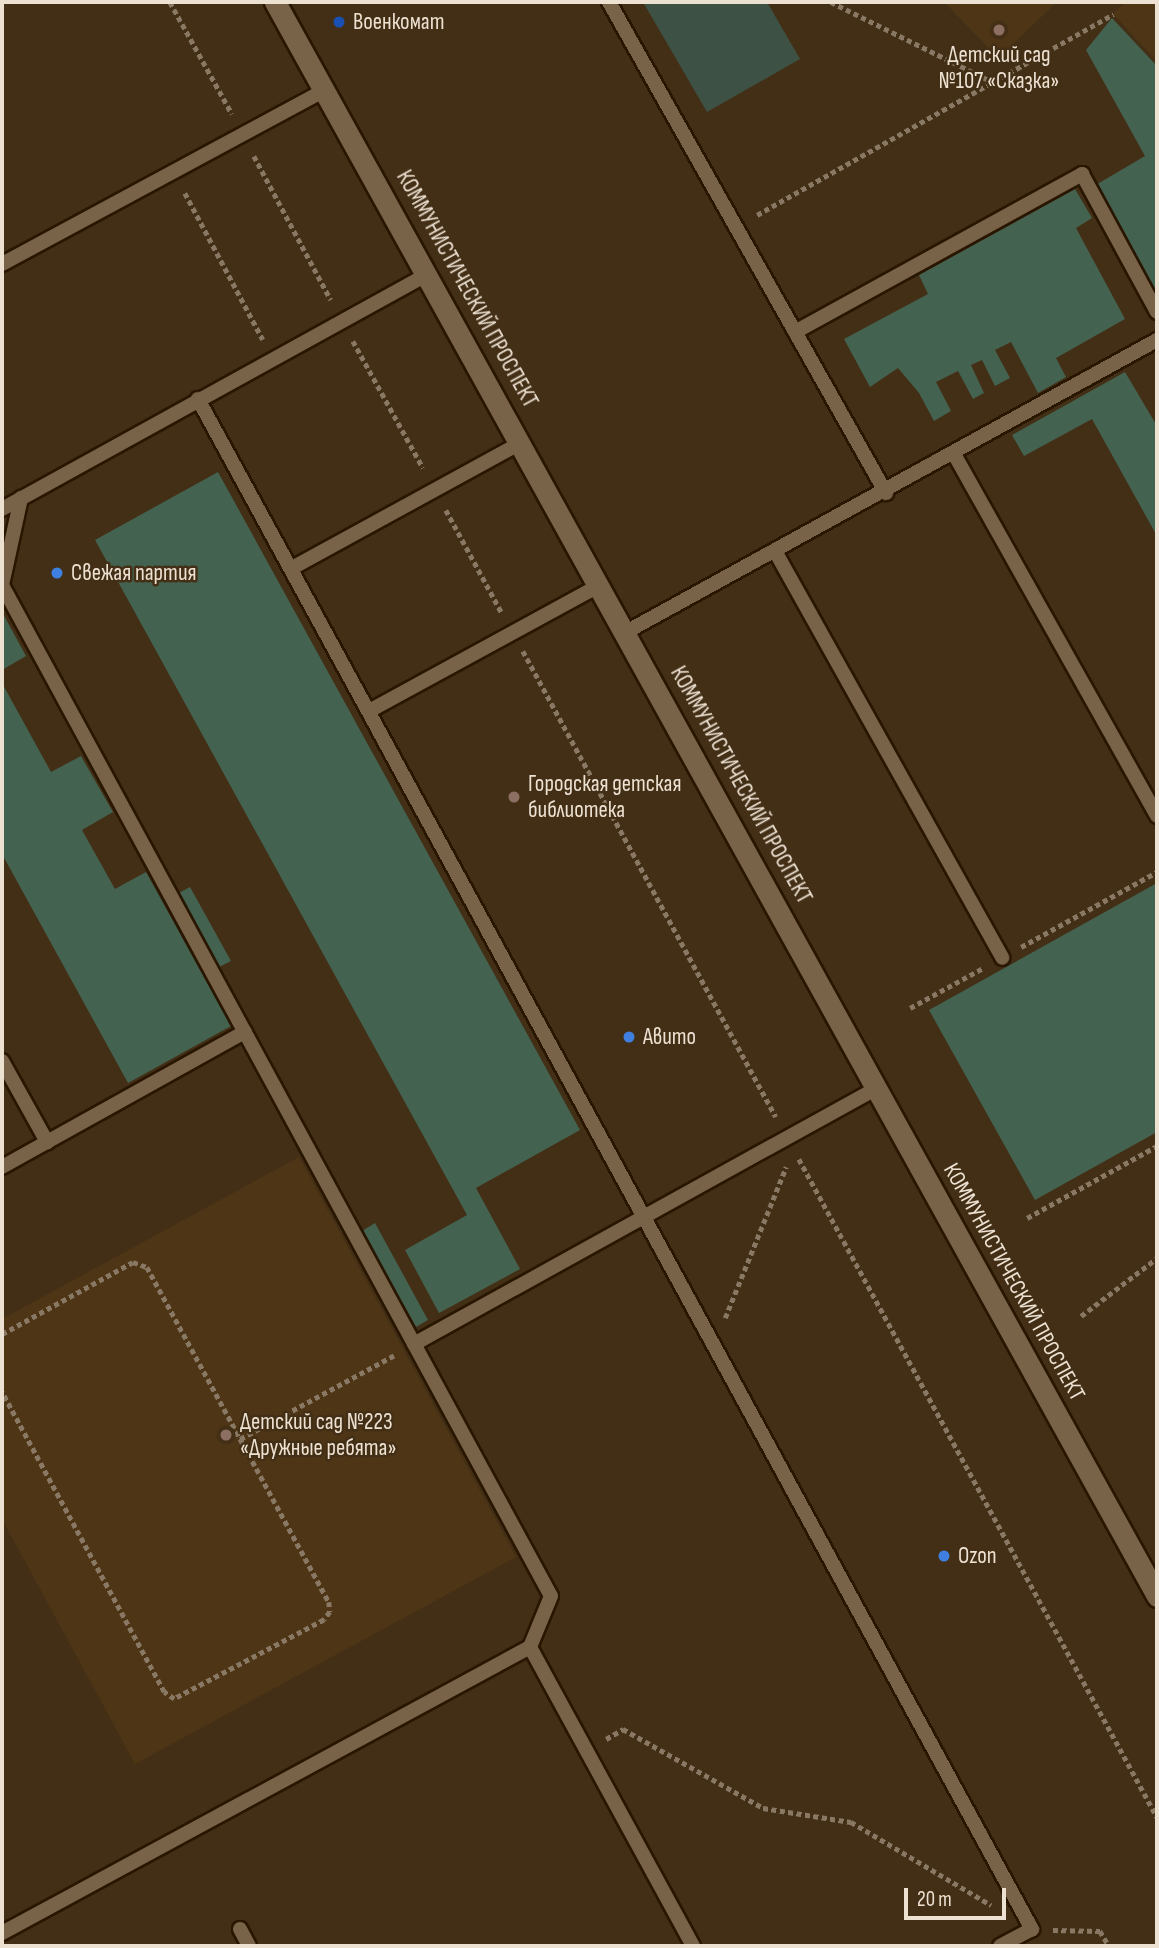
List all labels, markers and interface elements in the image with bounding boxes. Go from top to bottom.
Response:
place label: Военкомат [353,8,444,36]
marker: Военкомат [331,14,347,30]
marker: Детский сад №107 «Сказка» [991,22,1007,38]
place label: Детский сад №107 «Сказка» [939,41,1059,95]
street label: КОММУНИСТИЧЕСКИЙ ПРОСПЕКТ [390,166,544,412]
place label: Свежая партия [71,559,197,587]
marker: Свежая партия [49,565,65,581]
street label: КОММУНИСТИЧЕСКИЙ ПРОСПЕКТ [664,662,818,908]
place label: Городская детская библиотека [528,770,681,824]
marker: Городская детская библиотека [506,789,522,805]
place label: Авито [643,1023,696,1051]
marker: Авито [621,1029,637,1045]
street label: КОММУНИСТИЧЕСКИЙ ПРОСПЕКТ [937,1159,1091,1405]
place label: Детский сад №223 «Дружные ребята» [240,1408,397,1462]
marker: Детский сад №223 «Дружные ребята» [218,1427,234,1443]
place label: Ozon [958,1542,997,1570]
marker: Ozon [936,1548,952,1564]
scale bar [907,1874,1009,1918]
text: 20 m [917,1887,952,1912]

